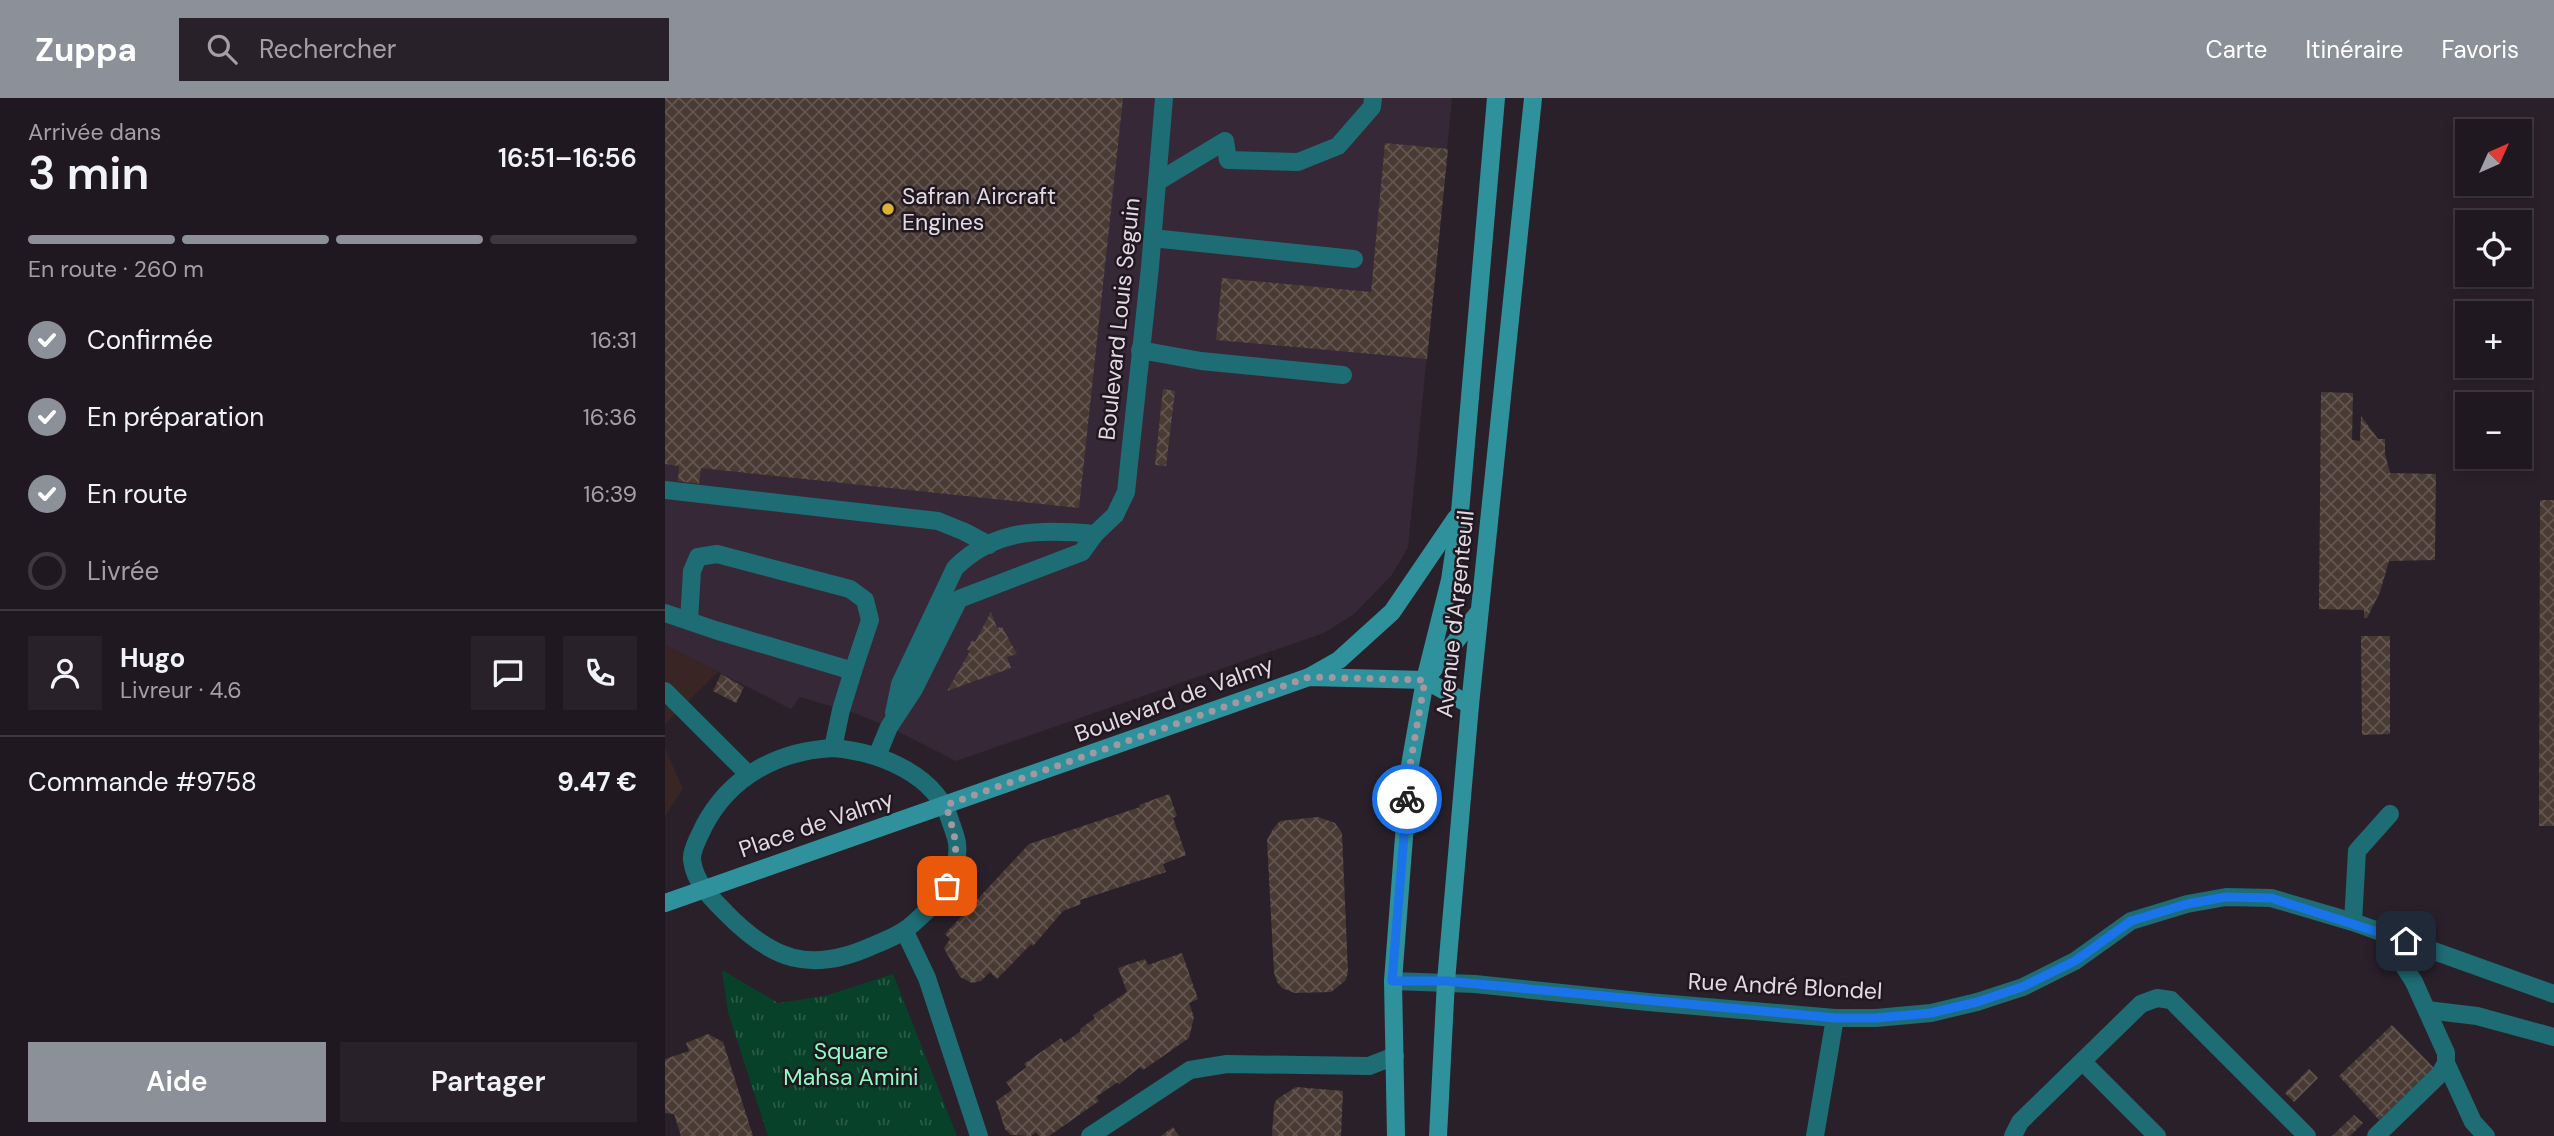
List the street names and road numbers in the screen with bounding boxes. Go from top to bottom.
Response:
street label: Boulevard Louis Seguin [1091,196,1147,442]
street label: Avenue d'Argenteuil [1429,509,1481,719]
street label: Boulevard de Valmy [1070,649,1278,749]
street label: Place de Valmy [735,783,897,864]
street label: Rue André Blondel [1687,966,1883,1006]

